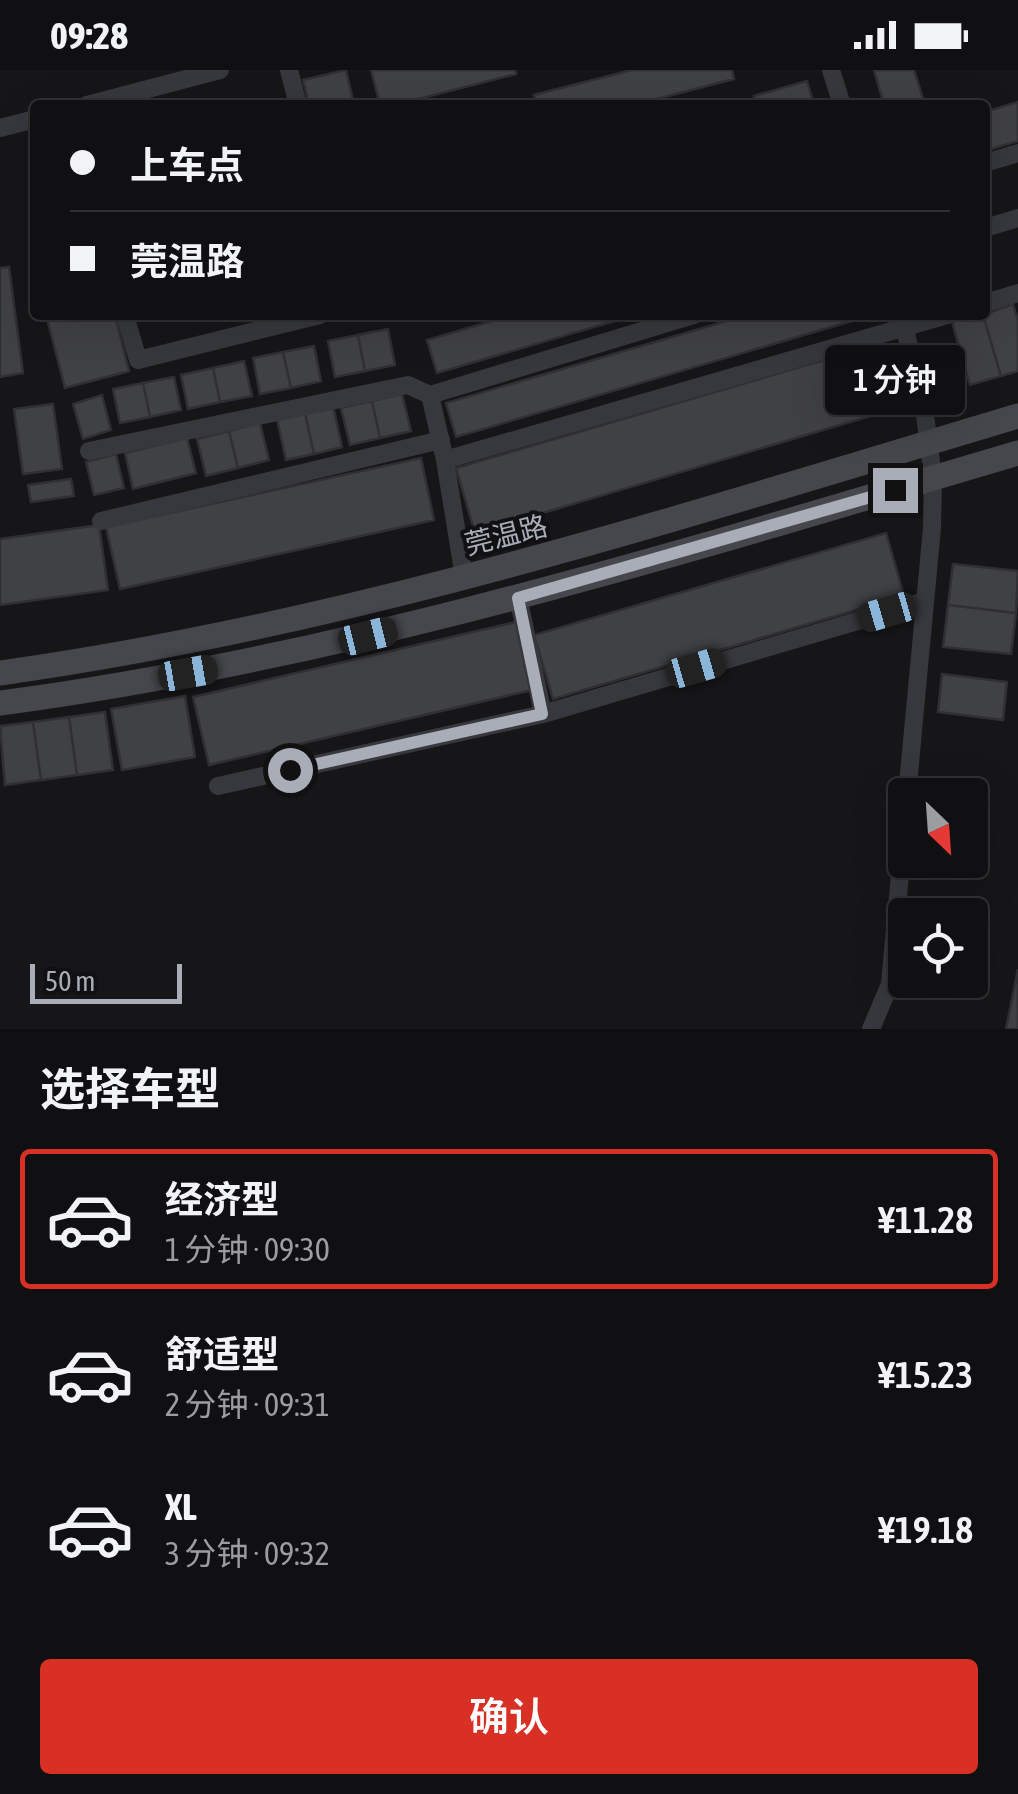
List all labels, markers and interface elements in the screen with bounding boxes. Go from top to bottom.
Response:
text: 09:28 [50,14,128,57]
text: 上车点 [130,144,244,187]
text: 莞温路 [130,240,244,283]
callout: 1 分钟 [825,345,965,415]
text: 1 分钟 [853,361,937,398]
route end [873,468,918,513]
street label: 莞温路 [461,509,551,561]
car [854,589,920,635]
car [335,614,401,658]
car [663,645,729,691]
car [156,653,220,693]
route start [268,748,313,793]
north arrow [888,778,988,878]
map controls [888,778,988,998]
button: locate [888,898,988,998]
scale bar [30,959,182,1004]
text: 50 m [45,965,95,997]
text: 选择车型 [40,1063,220,1115]
icon: car [45,1174,135,1264]
text: 经济型 [165,1178,279,1221]
text: ¥11.28 [878,1198,973,1241]
text: 1 分钟 · 09:30 [165,1231,330,1268]
icon: car [45,1329,135,1419]
text: 舒适型 [165,1333,279,1376]
text: ¥15.23 [878,1353,973,1396]
text: 2 分钟 · 09:31 [165,1386,330,1423]
icon: car [45,1484,135,1574]
text: XL [165,1485,197,1528]
text: ¥19.18 [878,1508,973,1551]
text: 3 分钟 · 09:32 [165,1535,330,1572]
button: 确认 [40,1659,978,1774]

